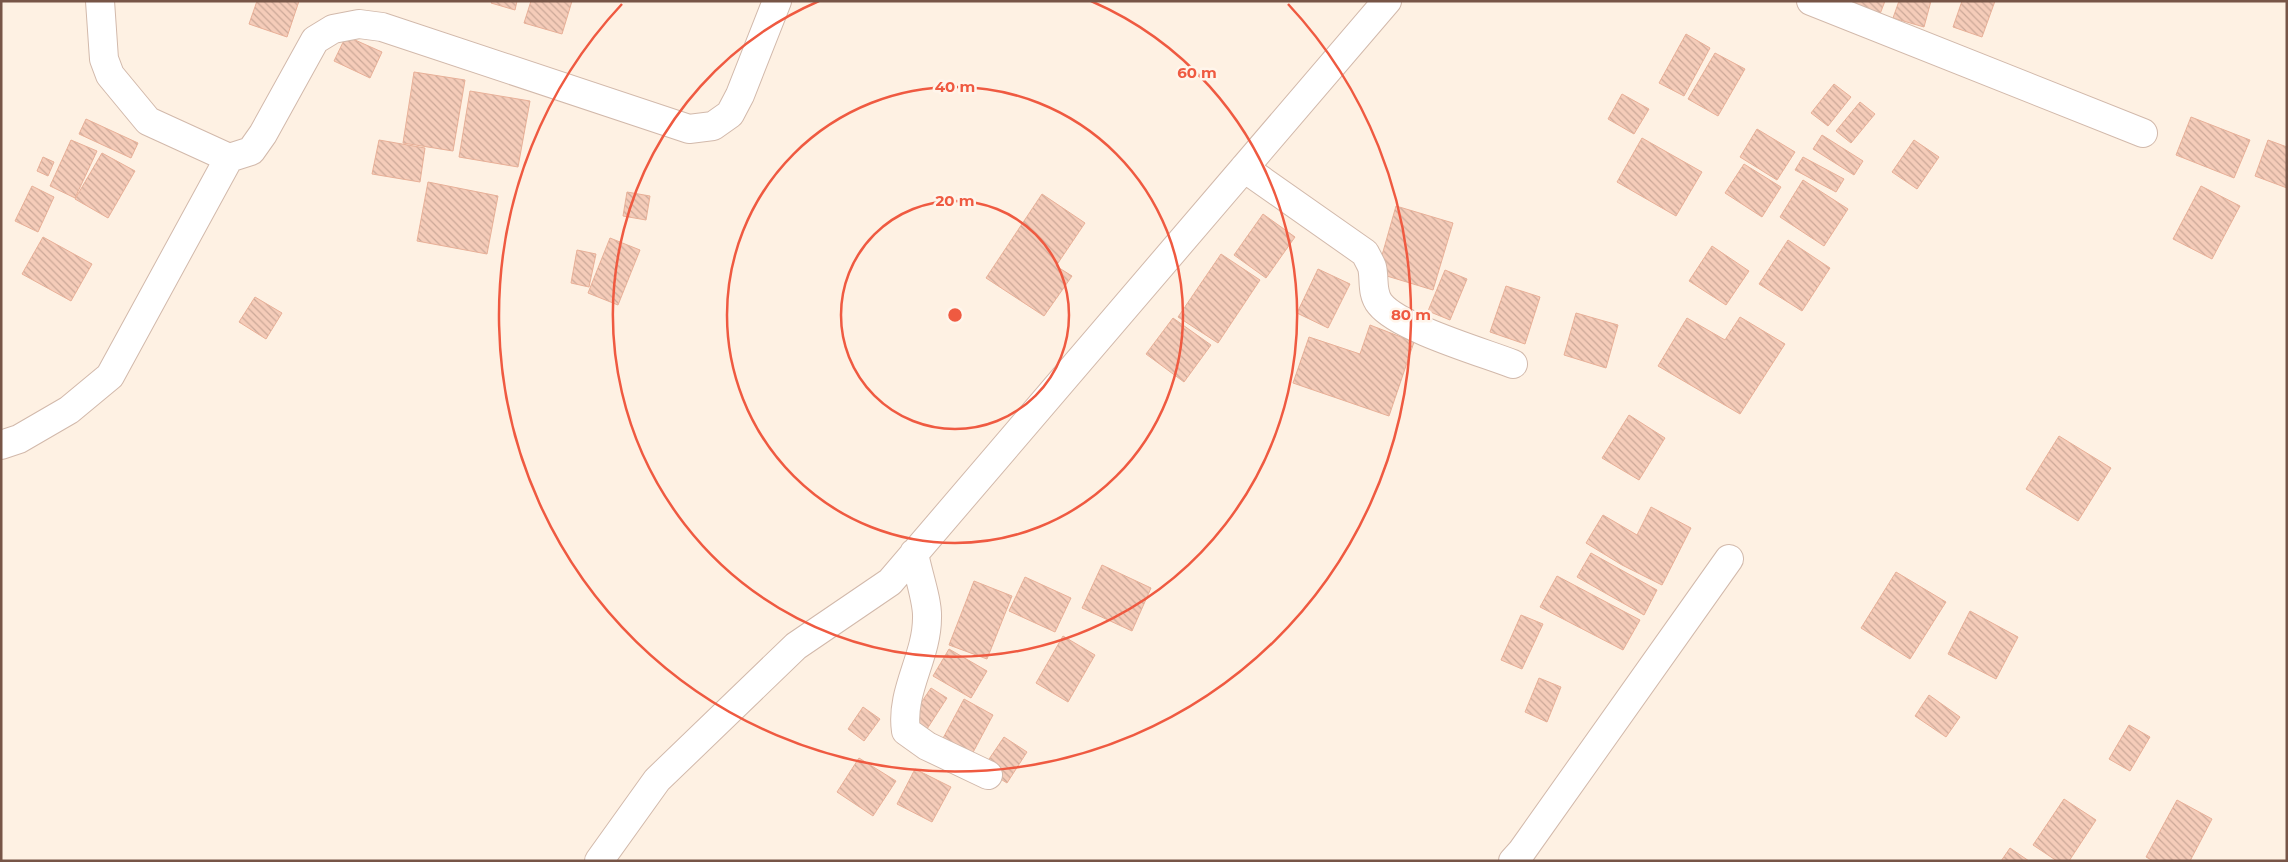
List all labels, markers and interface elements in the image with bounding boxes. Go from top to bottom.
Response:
text: 60 m [1177,63,1217,82]
text: 40 m [935,77,975,96]
text: 20 m [935,191,975,210]
text: 80 m [1391,305,1431,324]
centre of rings [946,306,964,324]

